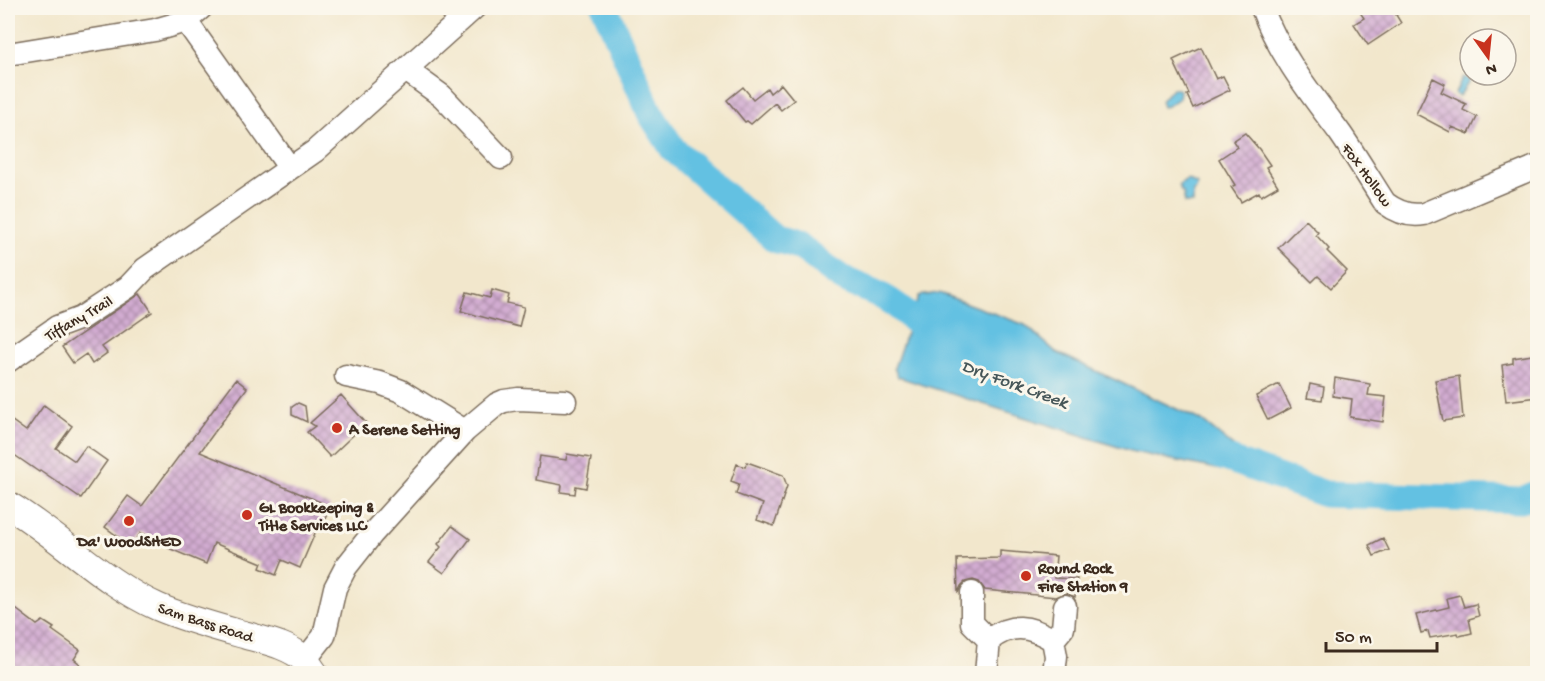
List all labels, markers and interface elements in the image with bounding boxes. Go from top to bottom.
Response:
north arrow [1458,27,1518,87]
text: N [1483,58,1498,79]
street label: Fox Hollow [1335,140,1395,212]
street label: Tiffany Trail [42,293,117,348]
water label: Dry Fork Creek [958,356,1072,415]
marker: A Serene Setting [330,421,344,435]
place label: A Serene Setting [348,422,460,441]
place label: GL Bookkeeping & Title Services LLC [257,500,374,537]
marker: GL Bookkeeping & Title Services LLC [240,508,254,522]
marker: Da' WoodSHED [122,514,136,528]
place label: Da' WoodSHED [75,534,181,553]
place label: Round Rock Fire Station 9 [1037,561,1128,598]
marker: Round Rock Fire Station 9 [1019,569,1033,583]
street label: Sam Bass Road [155,600,256,649]
scale bar [1326,615,1437,653]
text: 50 m [1335,628,1372,649]

